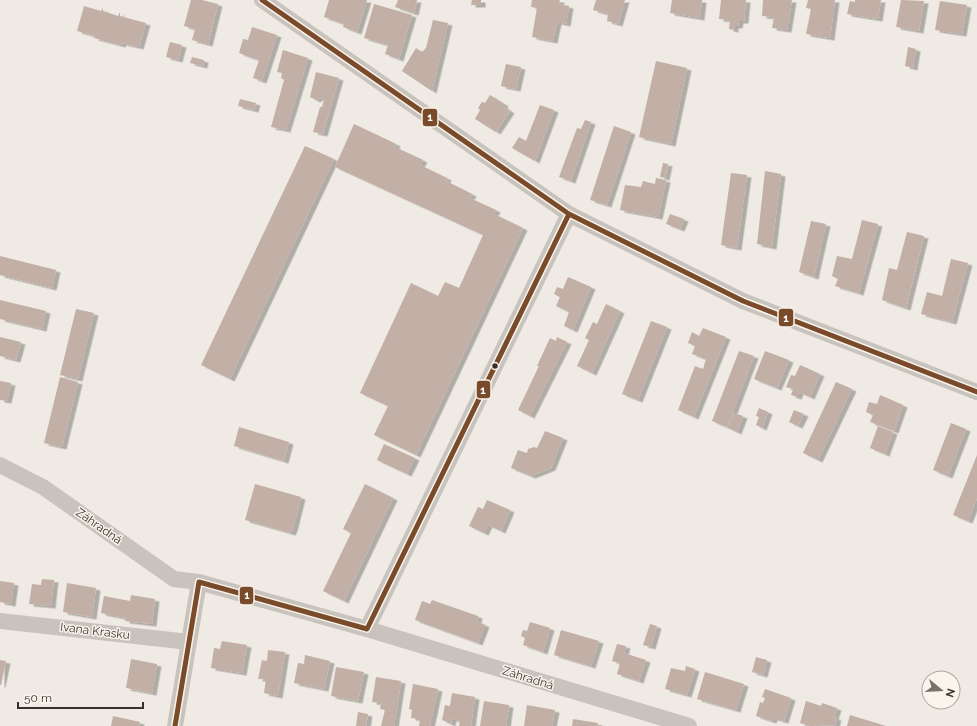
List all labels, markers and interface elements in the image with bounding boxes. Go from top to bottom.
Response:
line badge: 1 [422,108,438,127]
text: 1 [427,111,433,124]
line badge: 1 [778,308,794,327]
text: 1 [783,312,789,325]
unlabelled marker [490,361,500,371]
line badge: 1 [476,380,491,399]
text: 1 [480,384,486,397]
street label: Záhradná [73,505,125,547]
line badge: 1 [239,586,254,605]
text: 1 [244,589,250,602]
street label: Ivana Krasku [59,620,131,642]
street label: Záhradná [501,664,555,692]
north arrow [921,670,961,710]
scale bar [18,684,143,710]
text: N [943,687,958,699]
text: 50 m [24,691,52,705]

